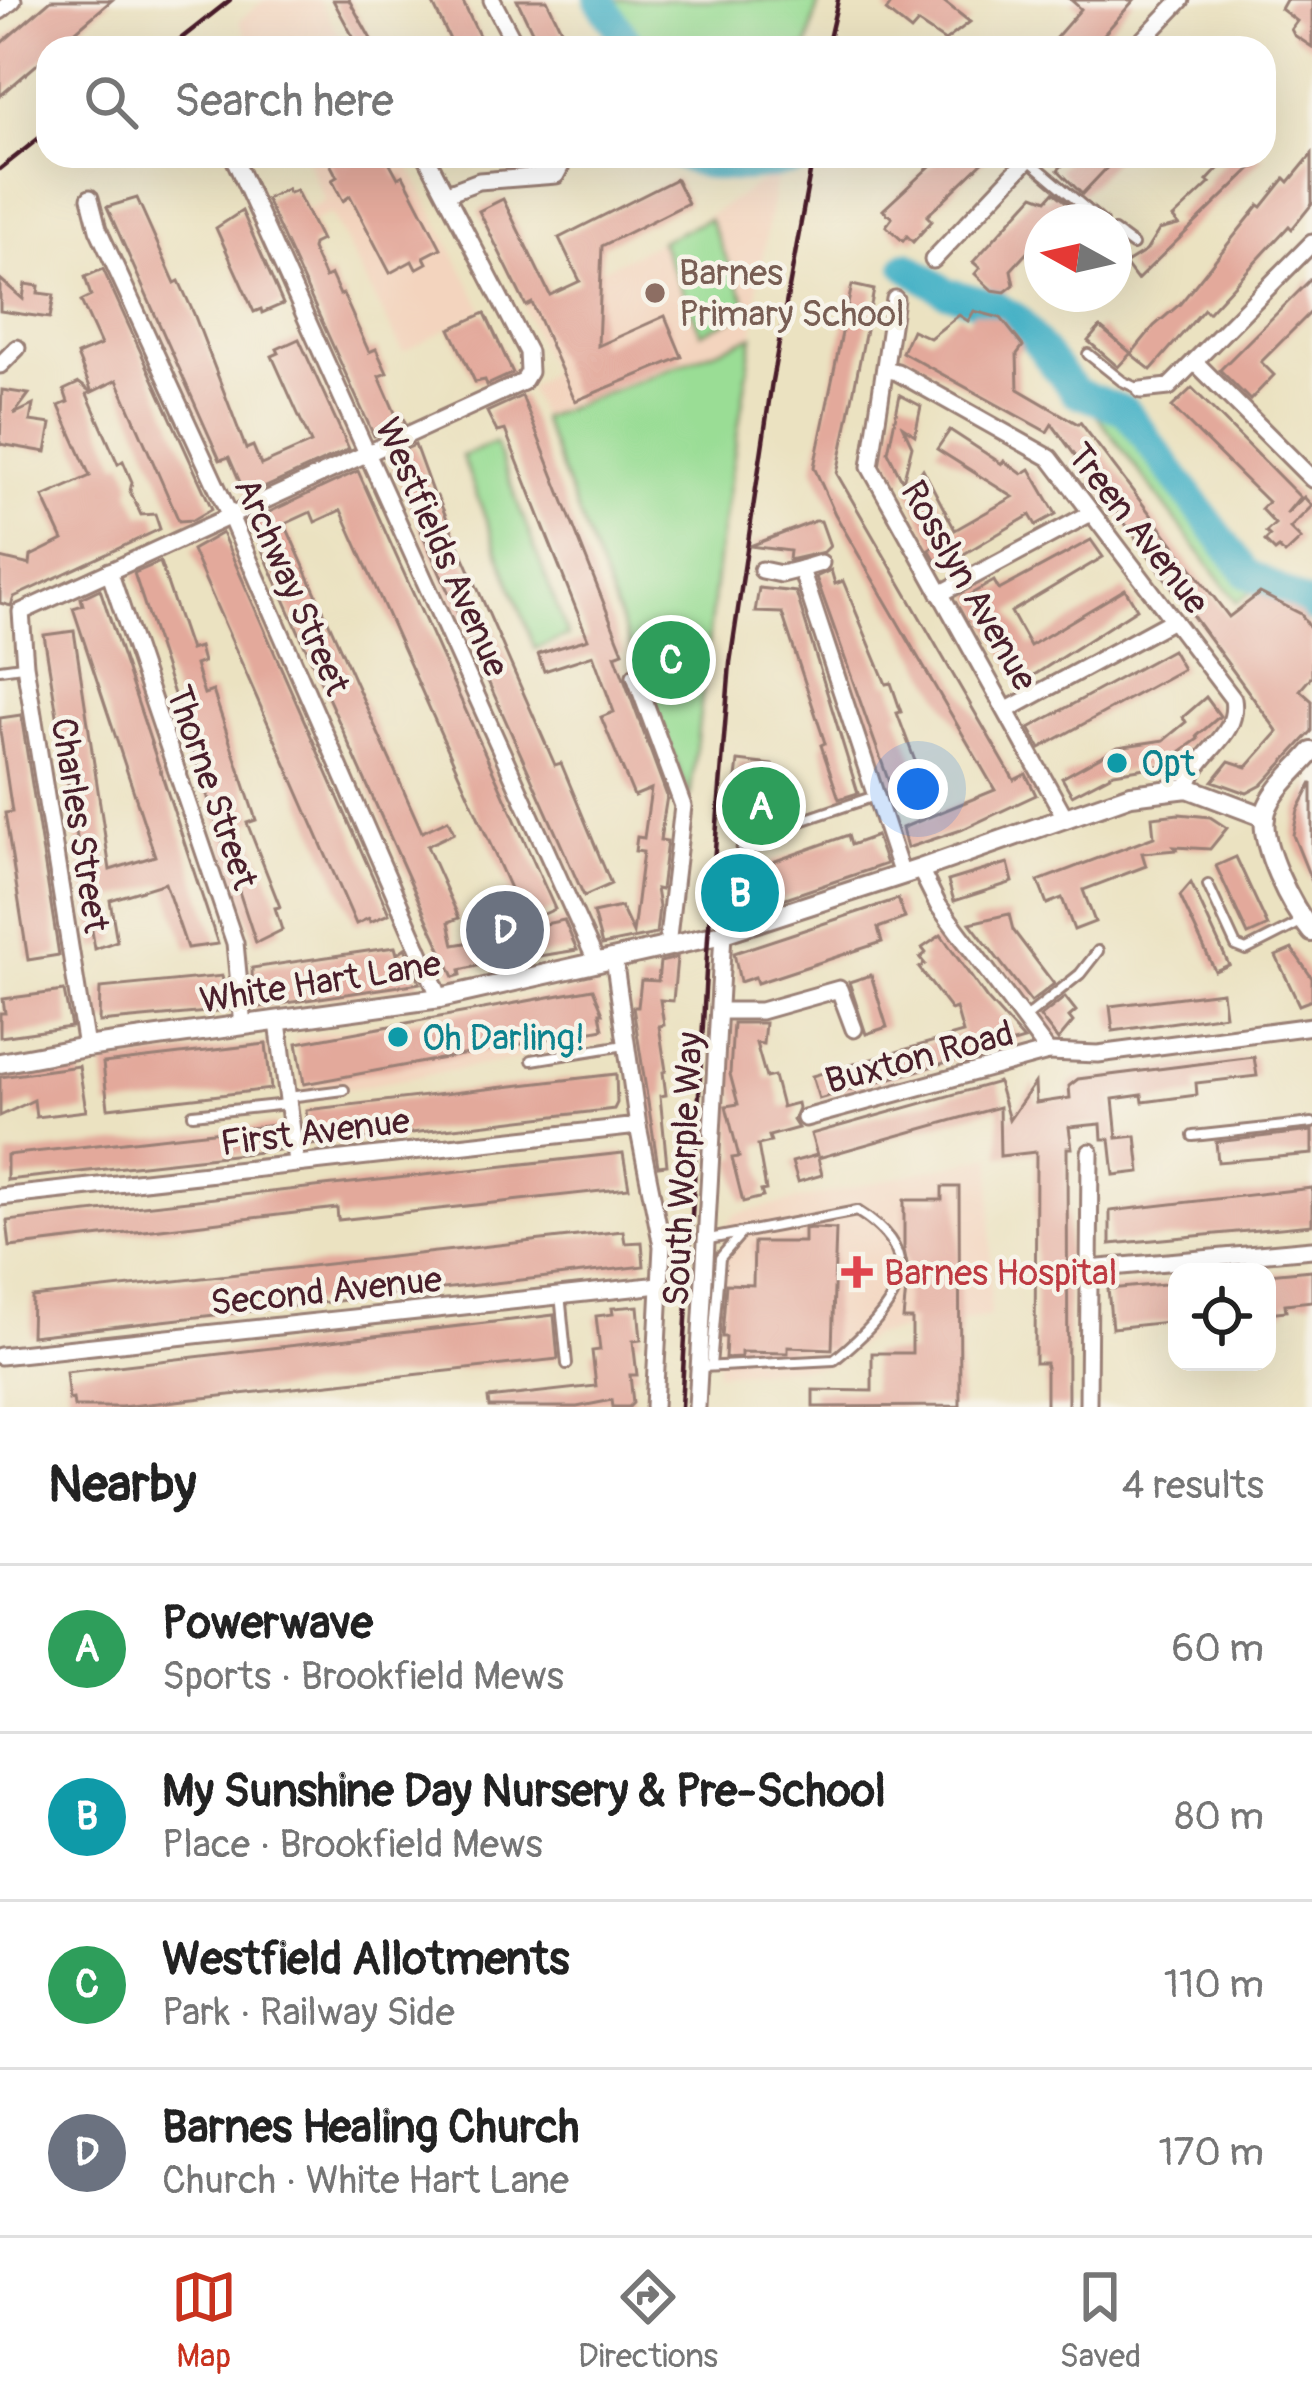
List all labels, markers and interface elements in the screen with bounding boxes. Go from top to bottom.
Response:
search box [36,36,1276,168]
icon: search [78,69,144,135]
text: Search here [174,74,394,130]
north arrow [1024,204,1132,312]
place label: Barnes Primary School [679,251,905,337]
marker: Barnes Primary School [642,280,668,306]
street label: Westfields Avenue [364,411,519,684]
street label: Treen Avenue [1057,434,1219,624]
street label: Archway Street [224,471,360,703]
street label: Rosslyn Avenue [890,473,1047,699]
pin: C [632,615,710,705]
street label: Thorne Street [156,680,268,896]
street label: Charles Street [40,715,119,936]
place label: Opt [1141,742,1196,787]
marker: Opt [1104,750,1130,776]
your location [888,759,948,819]
pin: A [722,761,800,851]
pin: B [701,848,779,938]
pin: D [466,885,544,975]
street label: White Hart Lane [197,941,444,1024]
street label: Buxton Road [820,1011,1018,1104]
place label: Oh Darling! [422,1016,585,1061]
marker: Oh Darling! [385,1024,411,1050]
street label: South Worple Way [654,1031,713,1307]
street label: First Avenue [218,1099,412,1166]
place label: Barnes Hospital [884,1251,1117,1296]
marker: Barnes Hospital [841,1256,873,1288]
street label: Second Avenue [208,1257,444,1326]
map controls [1168,1263,1276,1371]
button: locate [1168,1263,1276,1371]
text: Nearby [48,1453,196,1517]
text: 4 results [1122,1461,1264,1510]
text: Powerwave [162,1596,373,1652]
text: A [74,1624,100,1673]
text: 60 m [1172,1624,1264,1673]
text: Sports · Brookfield Mews [162,1652,564,1701]
text: My Sunshine Day Nursery & Pre-School [162,1764,886,1820]
text: B [76,1792,98,1841]
text: 80 m [1175,1792,1264,1841]
text: Place · Brookfield Mews [162,1820,543,1869]
text: Westfield Allotments [162,1932,569,1988]
text: C [75,1960,99,2009]
text: 110 m [1164,1960,1264,2009]
text: Park · Railway Side [162,1988,455,2037]
text: Barnes Healing Church [162,2100,579,2156]
text: D [75,2128,99,2177]
text: 170 m [1158,2128,1264,2177]
text: Church · White Hart Lane [162,2156,569,2205]
tab: Map [171,2264,237,2377]
tab: Directions [578,2264,718,2377]
tab: Saved [1059,2264,1141,2377]

